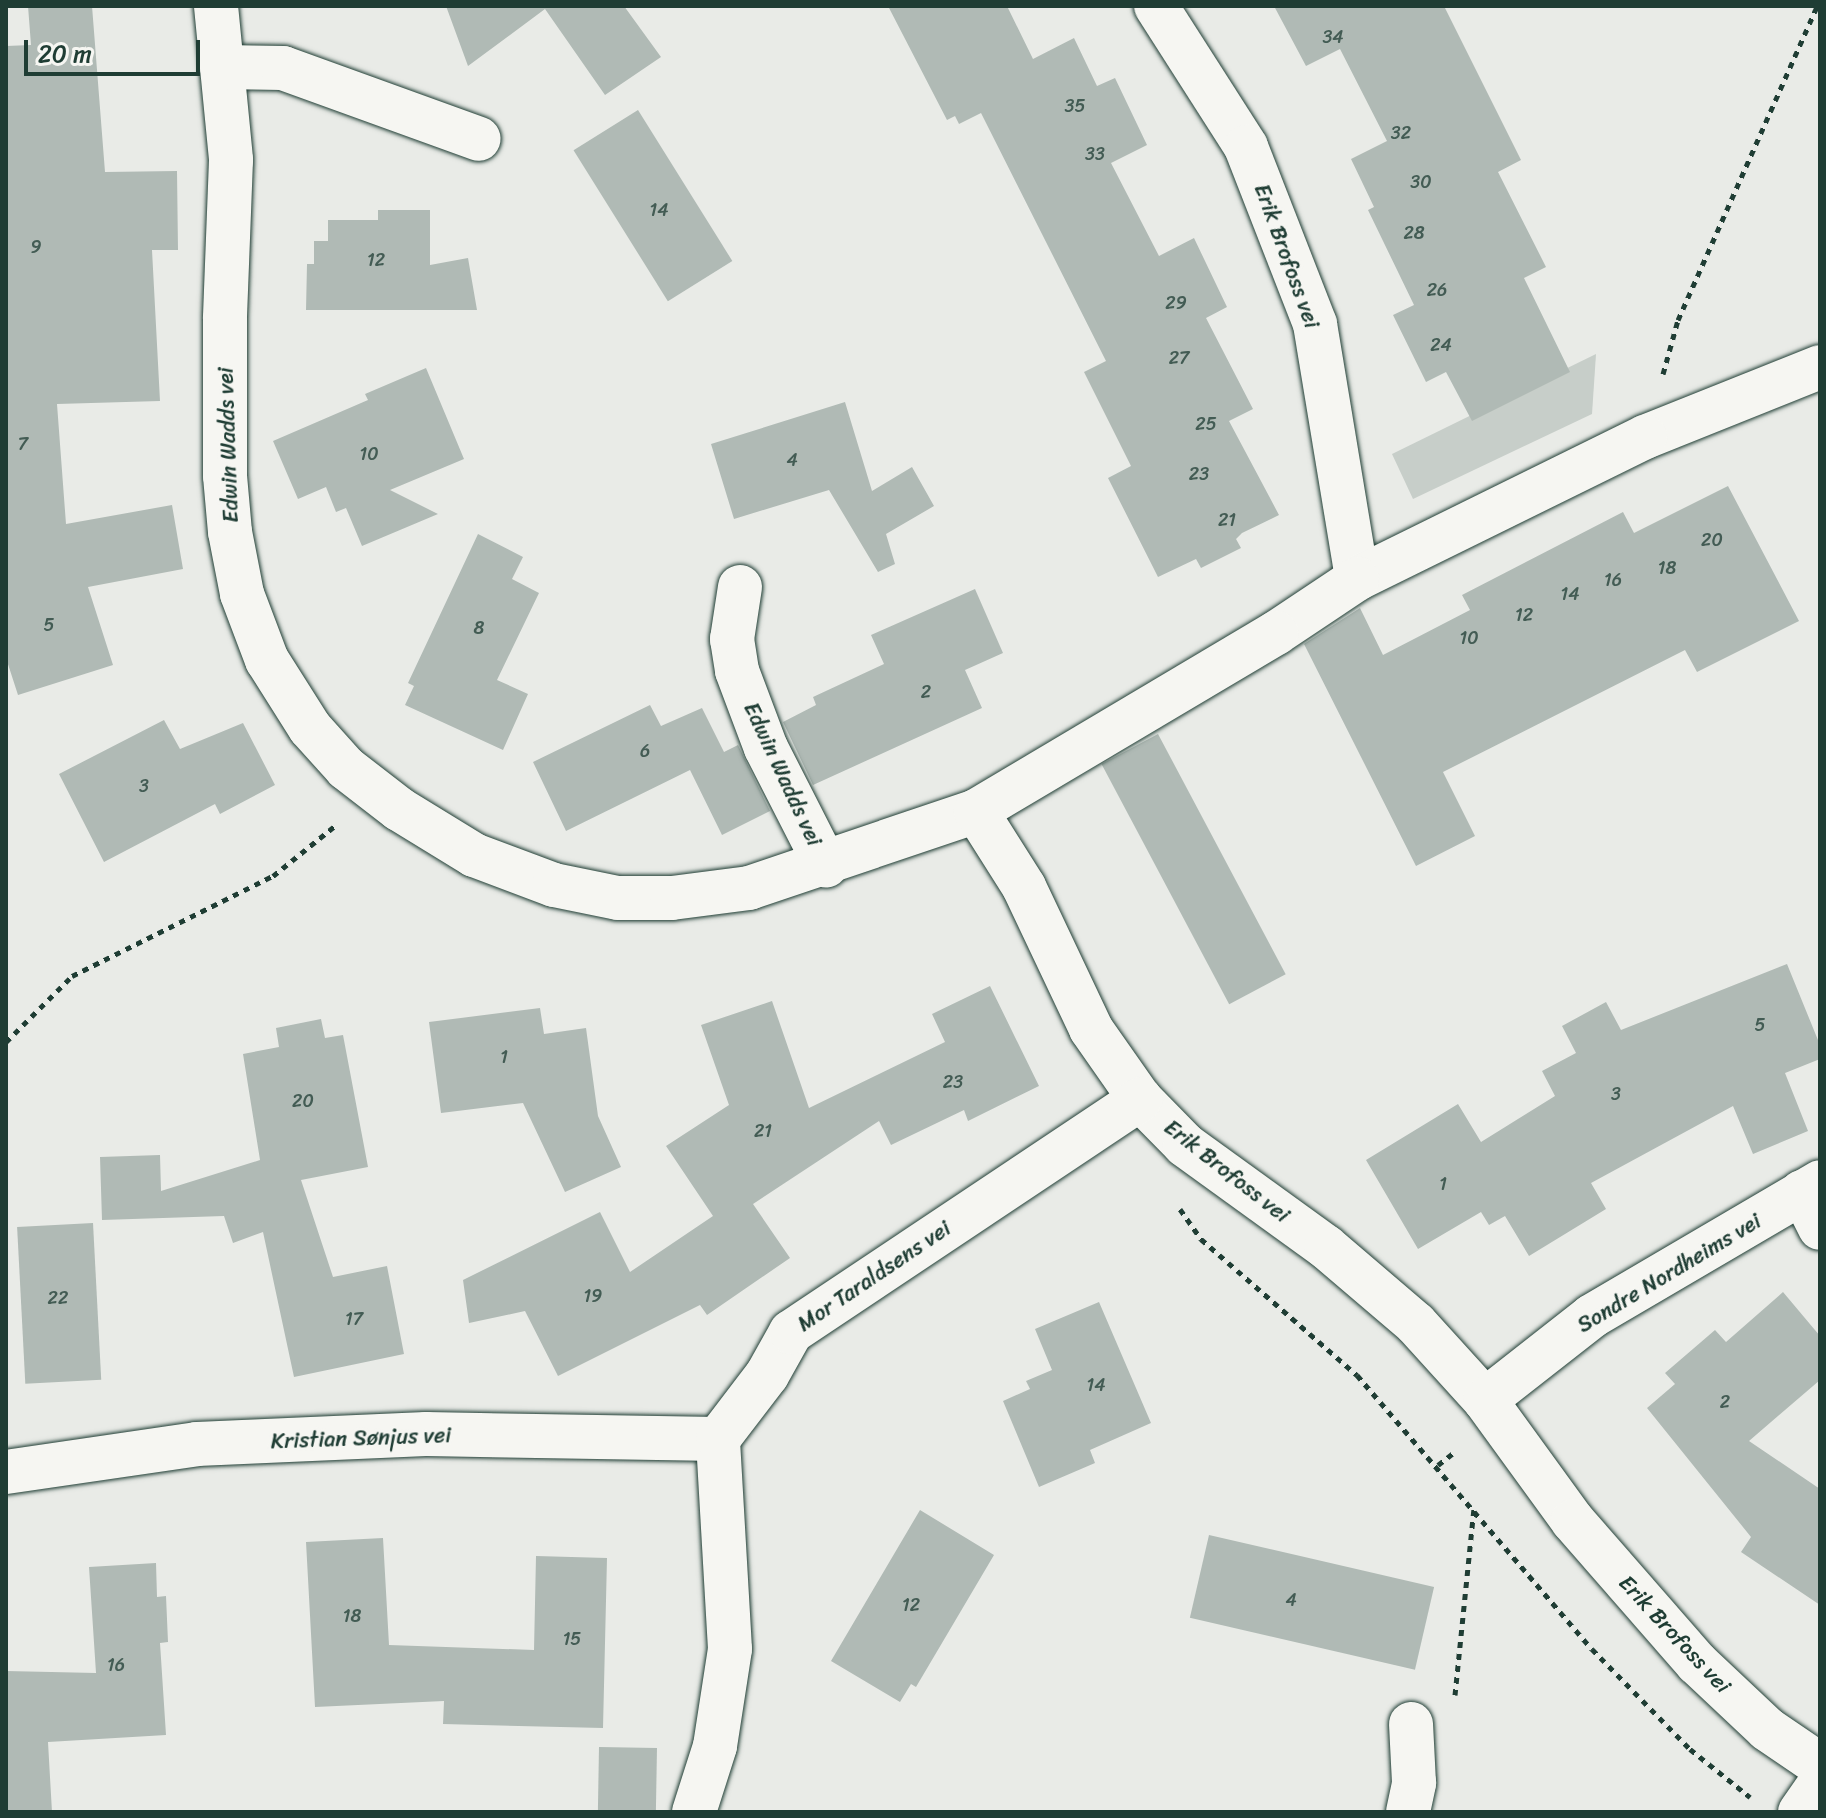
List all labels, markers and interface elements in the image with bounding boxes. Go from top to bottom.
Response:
scale bar [28,24,204,74]
house number: 34 [1322,26,1344,48]
text: 20 m [38,33,92,75]
house number: 35 [1065,95,1085,117]
house number: 32 [1391,122,1411,144]
house number: 33 [1085,143,1105,165]
house number: 30 [1410,171,1432,193]
street label: Erik Brofoss vei [1249,180,1325,332]
house number: 14 [650,199,668,221]
house number: 28 [1403,222,1425,244]
house number: 9 [30,236,42,258]
house number: 12 [367,249,385,271]
house number: 26 [1427,279,1447,301]
house number: 29 [1165,292,1187,314]
house number: 24 [1430,334,1452,356]
house number: 27 [1169,347,1189,369]
street label: Edwin Wadds vei [212,366,244,524]
house number: 25 [1195,413,1217,435]
house number: 7 [18,433,28,455]
house number: 10 [359,443,379,465]
house number: 4 [786,449,798,471]
house number: 23 [1189,463,1209,485]
house number: 21 [1218,509,1236,531]
house number: 20 [1701,529,1723,551]
house number: 18 [1658,557,1676,579]
house number: 16 [1604,569,1622,591]
house number: 14 [1561,583,1579,605]
house number: 12 [1515,604,1533,626]
house number: 5 [44,614,54,636]
house number: 8 [474,617,484,639]
house number: 10 [1459,627,1479,649]
house number: 2 [921,681,931,703]
street label: Edwin Wadds vei [738,698,828,850]
house number: 6 [640,740,650,762]
house number: 3 [139,775,149,797]
house number: 5 [1755,1014,1765,1036]
house number: 1 [500,1046,508,1068]
house number: 23 [943,1071,963,1093]
house number: 3 [1611,1083,1621,1105]
house number: 20 [292,1090,314,1112]
street label: Erik Brofoss vei [1159,1114,1295,1228]
house number: 21 [754,1120,772,1142]
house number: 1 [1439,1173,1447,1195]
street label: Sondre Nordheims vei [1572,1207,1766,1339]
street label: Mor Taraldsens vei [793,1215,955,1337]
house number: 19 [584,1285,602,1307]
house number: 22 [48,1287,68,1309]
house number: 17 [345,1308,363,1330]
house number: 14 [1087,1374,1105,1396]
house number: 2 [1720,1391,1730,1413]
street label: Kristian Sønjus vei [270,1422,452,1454]
street label: Erik Brofoss vei [1614,1569,1736,1699]
house number: 4 [1285,1589,1297,1611]
house number: 12 [902,1594,920,1616]
house number: 18 [343,1605,361,1627]
house number: 15 [563,1628,581,1650]
house number: 16 [107,1654,125,1676]

